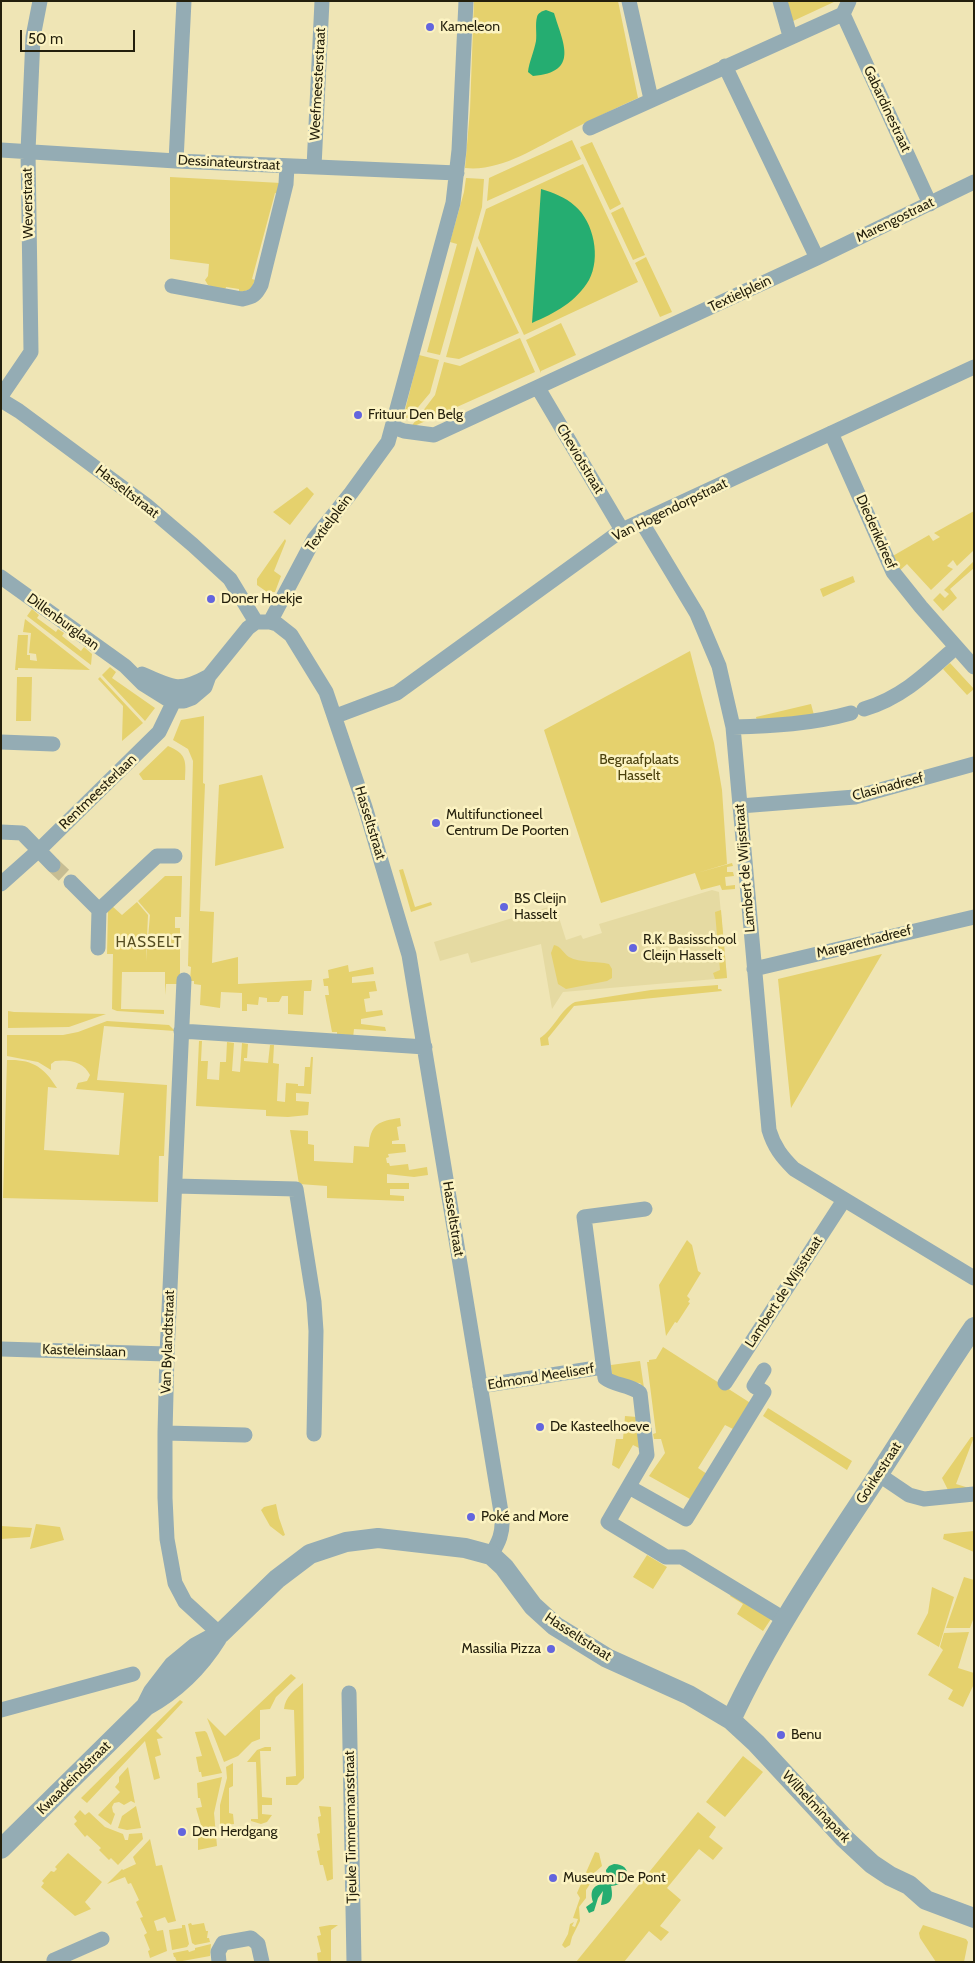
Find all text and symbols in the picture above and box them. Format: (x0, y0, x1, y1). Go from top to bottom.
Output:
place label: Kameleon (440, 19, 500, 35)
scale bar (22, 20, 138, 52)
marker: Kameleon (424, 21, 436, 33)
street label: Weefmeesterstraat (307, 27, 329, 141)
text: 50 m (28, 30, 63, 48)
street label: Gabardinestraat (860, 63, 914, 155)
street label: Dessinateurstraat (177, 152, 281, 174)
street label: Weverstraat (19, 167, 37, 239)
street label: Marengostraat (853, 194, 937, 246)
street label: Textielplein (706, 272, 774, 316)
place label: Frituur Den Belg (368, 407, 463, 423)
marker: Frituur Den Belg (352, 409, 364, 421)
street label: Cheviotstraat (553, 421, 607, 497)
street label: Hasseltstraat (92, 462, 162, 522)
street label: Van Hogendorpstraat (610, 475, 730, 545)
street label: Textielplein (302, 491, 356, 555)
street label: Diederikdreef (852, 492, 900, 572)
street label: Dillenburglaan (23, 590, 103, 654)
place label: Doner Hoekje (221, 591, 302, 607)
marker: Doner Hoekje (205, 593, 217, 605)
street label: Rentmeesterlaan (56, 751, 140, 833)
park label: Begraafplaats Hasselt (599, 752, 679, 784)
street label: Clasinadreef (851, 769, 925, 805)
street label: Hasseltstraat (351, 784, 389, 862)
street label: Lambert de Wijsstraat (731, 803, 759, 933)
place label: Multifunctioneel Centrum De Poorten (446, 807, 569, 840)
marker: Multifunctioneel Centrum De Poorten (430, 817, 442, 829)
place label: BS Cleijn Hasselt (514, 891, 566, 924)
marker: BS Cleijn Hasselt (498, 901, 510, 913)
street label: Margarethadreef (815, 922, 913, 962)
place label: R.K. Basisschool Cleijn Hasselt (643, 932, 736, 964)
district label: HASSELT (115, 934, 183, 952)
marker: R.K. Basisschool Cleijn Hasselt (627, 942, 639, 954)
street label: Hasseltstraat (439, 1180, 467, 1258)
street label: Lambert de Wijsstraat (742, 1233, 826, 1351)
street label: Van Bylandtstraat (158, 1290, 178, 1394)
street label: Kasteleinslaan (42, 1341, 126, 1361)
street label: Edmond Meeliserf (486, 1360, 596, 1394)
place label: De Kasteelhoeve (550, 1419, 649, 1435)
marker: De Kasteelhoeve (534, 1421, 546, 1433)
street label: Goirkestraat (853, 1439, 905, 1507)
place label: Poké and More (481, 1509, 569, 1525)
marker: Poké and More (465, 1511, 477, 1523)
street label: Hasseltstraat (542, 1609, 614, 1665)
place label: Massilia Pizza (461, 1641, 541, 1657)
marker: Massilia Pizza (545, 1643, 557, 1655)
place label: Benu (791, 1727, 822, 1743)
marker: Benu (775, 1729, 787, 1741)
street label: Kwaadeindstraat (34, 1738, 114, 1818)
street label: Tjeuke Timmermansstraat (341, 1750, 361, 1904)
street label: Wilhelminapark (778, 1767, 854, 1847)
place label: Den Herdgang (192, 1824, 278, 1840)
marker: Den Herdgang (176, 1826, 188, 1838)
place label: Museum De Pont (563, 1870, 666, 1886)
marker: Museum De Pont (547, 1872, 559, 1884)

